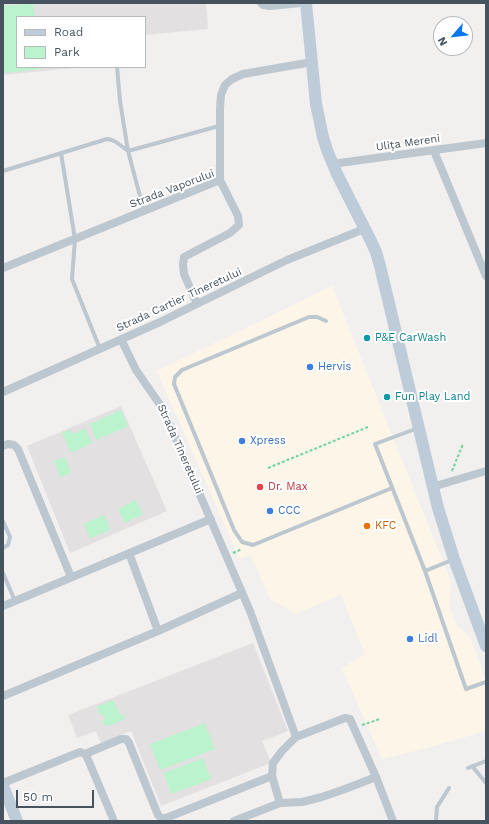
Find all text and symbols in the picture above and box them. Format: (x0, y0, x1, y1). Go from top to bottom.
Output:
legend (16, 16, 146, 68)
north arrow (433, 16, 473, 56)
text: Road (54, 25, 83, 39)
text: N (435, 35, 450, 48)
text: Park (54, 45, 80, 59)
street label: Ulița Mereni (375, 132, 441, 154)
street label: Strada Vaporului (128, 167, 216, 211)
street label: Strada Cartier Tineretului (114, 265, 244, 335)
place label: P&E CarWash (375, 331, 446, 345)
marker: P&E CarWash (362, 333, 372, 343)
place label: Hervis (318, 360, 351, 374)
marker: Hervis (305, 362, 315, 372)
place label: Fun Play Land (395, 390, 471, 404)
marker: Fun Play Land (382, 392, 392, 402)
street label: Strada Tineretului (154, 402, 206, 496)
place label: Xpress (250, 434, 286, 448)
marker: Xpress (237, 436, 247, 446)
place label: Dr. Max (268, 480, 308, 494)
marker: Dr. Max (255, 482, 265, 492)
place label: CCC (278, 504, 301, 518)
marker: CCC (265, 506, 275, 516)
place label: KFC (375, 519, 396, 533)
marker: KFC (362, 521, 372, 531)
place label: Lidl (418, 632, 438, 646)
marker: Lidl (405, 634, 415, 644)
scale bar (18, 782, 96, 808)
text: 50 m (23, 790, 53, 804)

